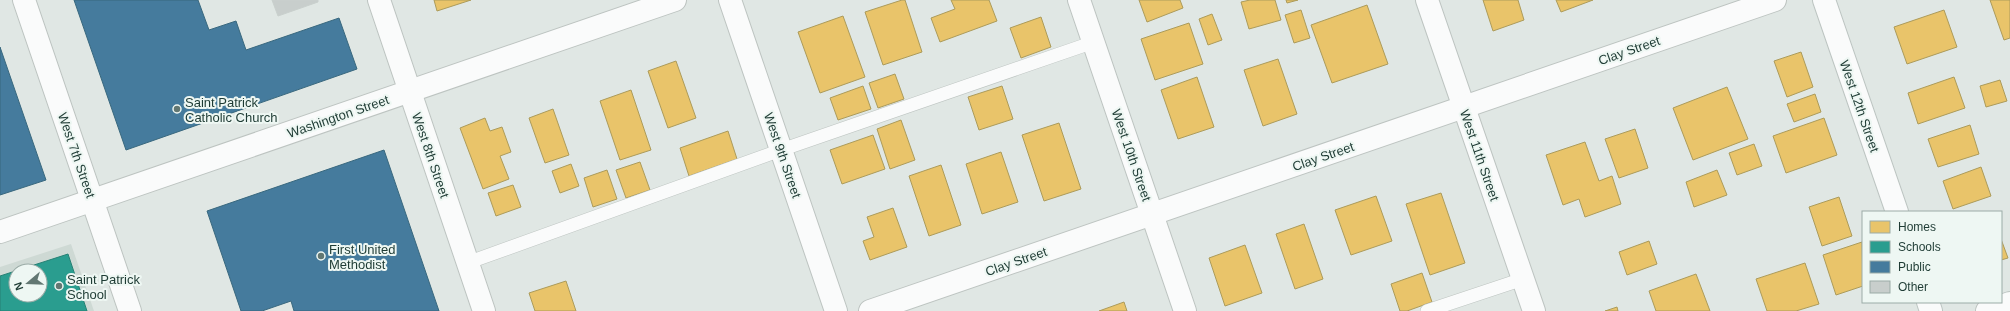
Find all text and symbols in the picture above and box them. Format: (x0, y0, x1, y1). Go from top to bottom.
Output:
street label: Clay Street (1596, 33, 1662, 68)
street label: West 12th Street (1837, 58, 1882, 155)
street label: Washington Street (285, 92, 391, 141)
place label: Saint Patrick Catholic Church (185, 95, 278, 125)
marker: Saint Patrick Catholic Church (172, 104, 182, 114)
street label: West 10th Street (1109, 107, 1154, 204)
street label: West 11th Street (1457, 108, 1502, 203)
street label: West 7th Street (55, 110, 98, 200)
street label: West 8th Street (409, 110, 452, 200)
street label: West 9th Street (761, 110, 804, 200)
street label: Clay Street (1290, 139, 1356, 174)
legend (1862, 211, 2002, 303)
text: Homes (1898, 220, 1936, 234)
text: Schools (1898, 240, 1941, 254)
place label: First United Methodist (329, 242, 395, 272)
street label: Clay Street (983, 244, 1049, 279)
marker: First United Methodist (316, 251, 326, 261)
text: Public (1898, 260, 1931, 274)
north arrow (8, 263, 48, 303)
place label: Saint Patrick School (67, 272, 140, 302)
text: N (12, 280, 26, 292)
text: Other (1898, 280, 1928, 294)
marker: Saint Patrick School (54, 281, 64, 291)

